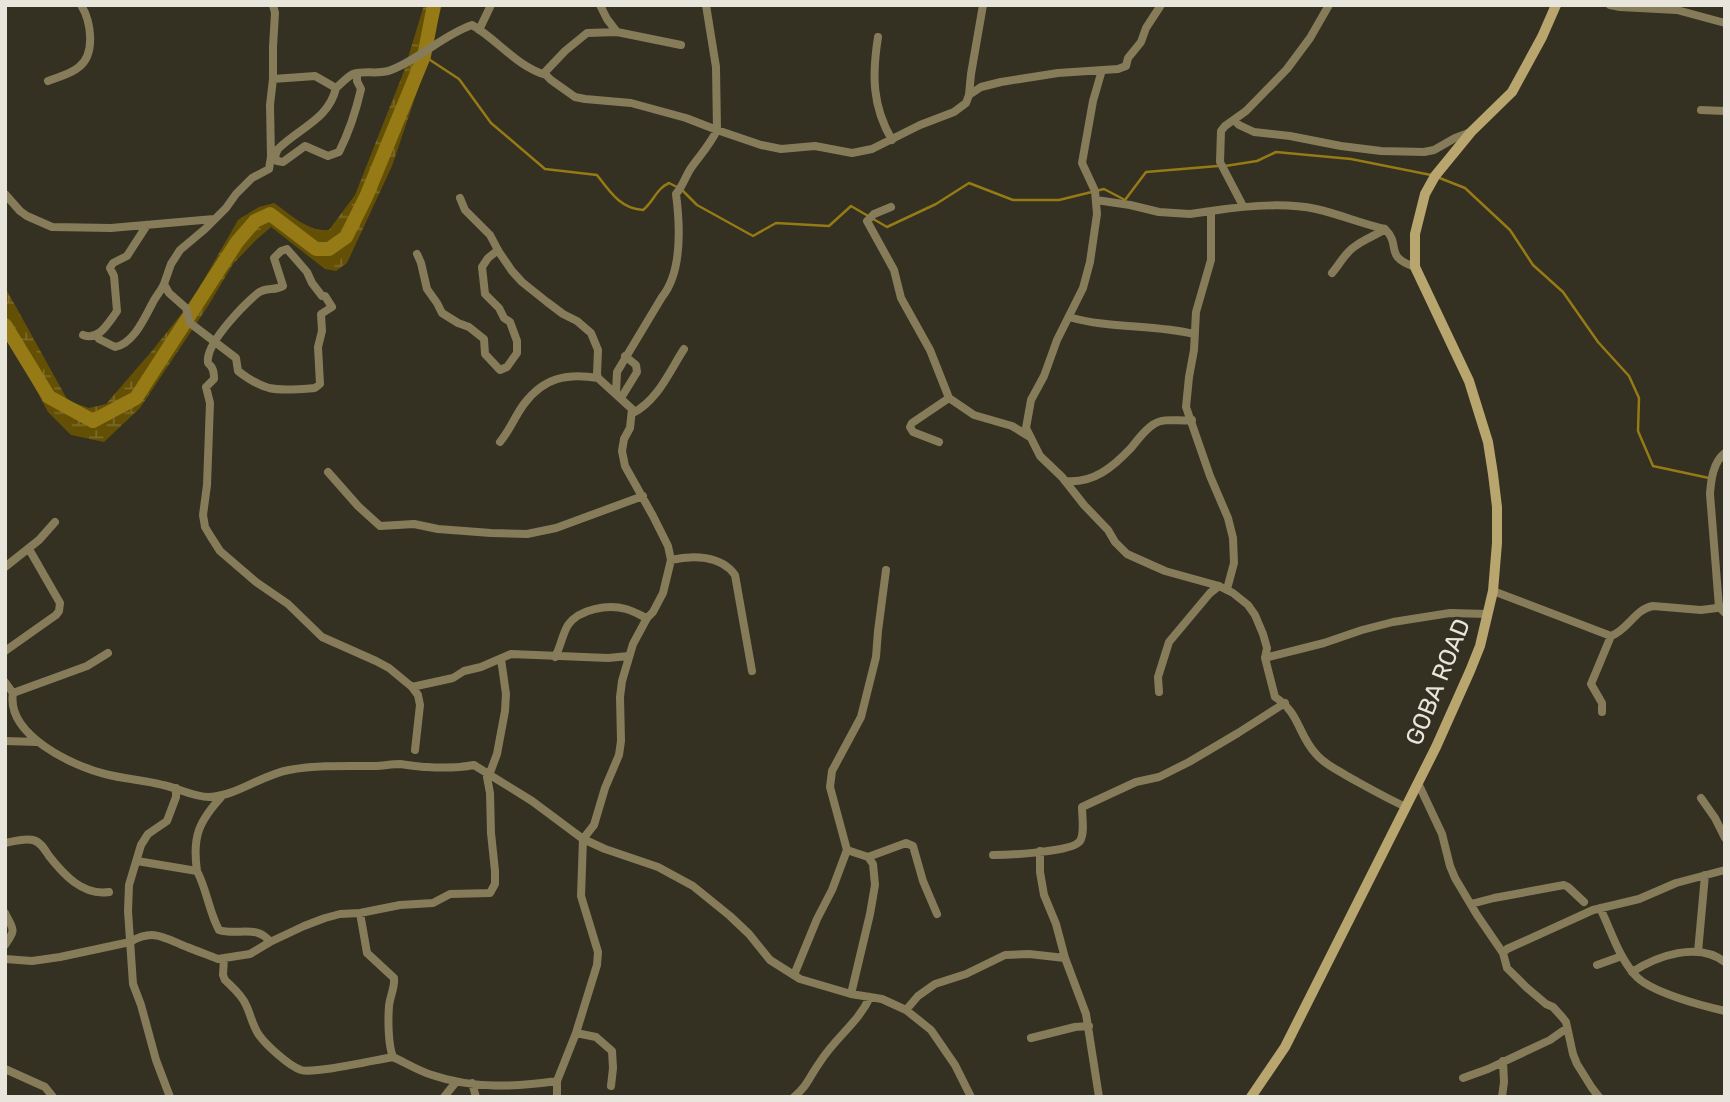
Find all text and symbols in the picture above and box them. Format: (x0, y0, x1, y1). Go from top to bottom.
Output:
street label: GOBA ROAD (1400, 615, 1476, 749)

